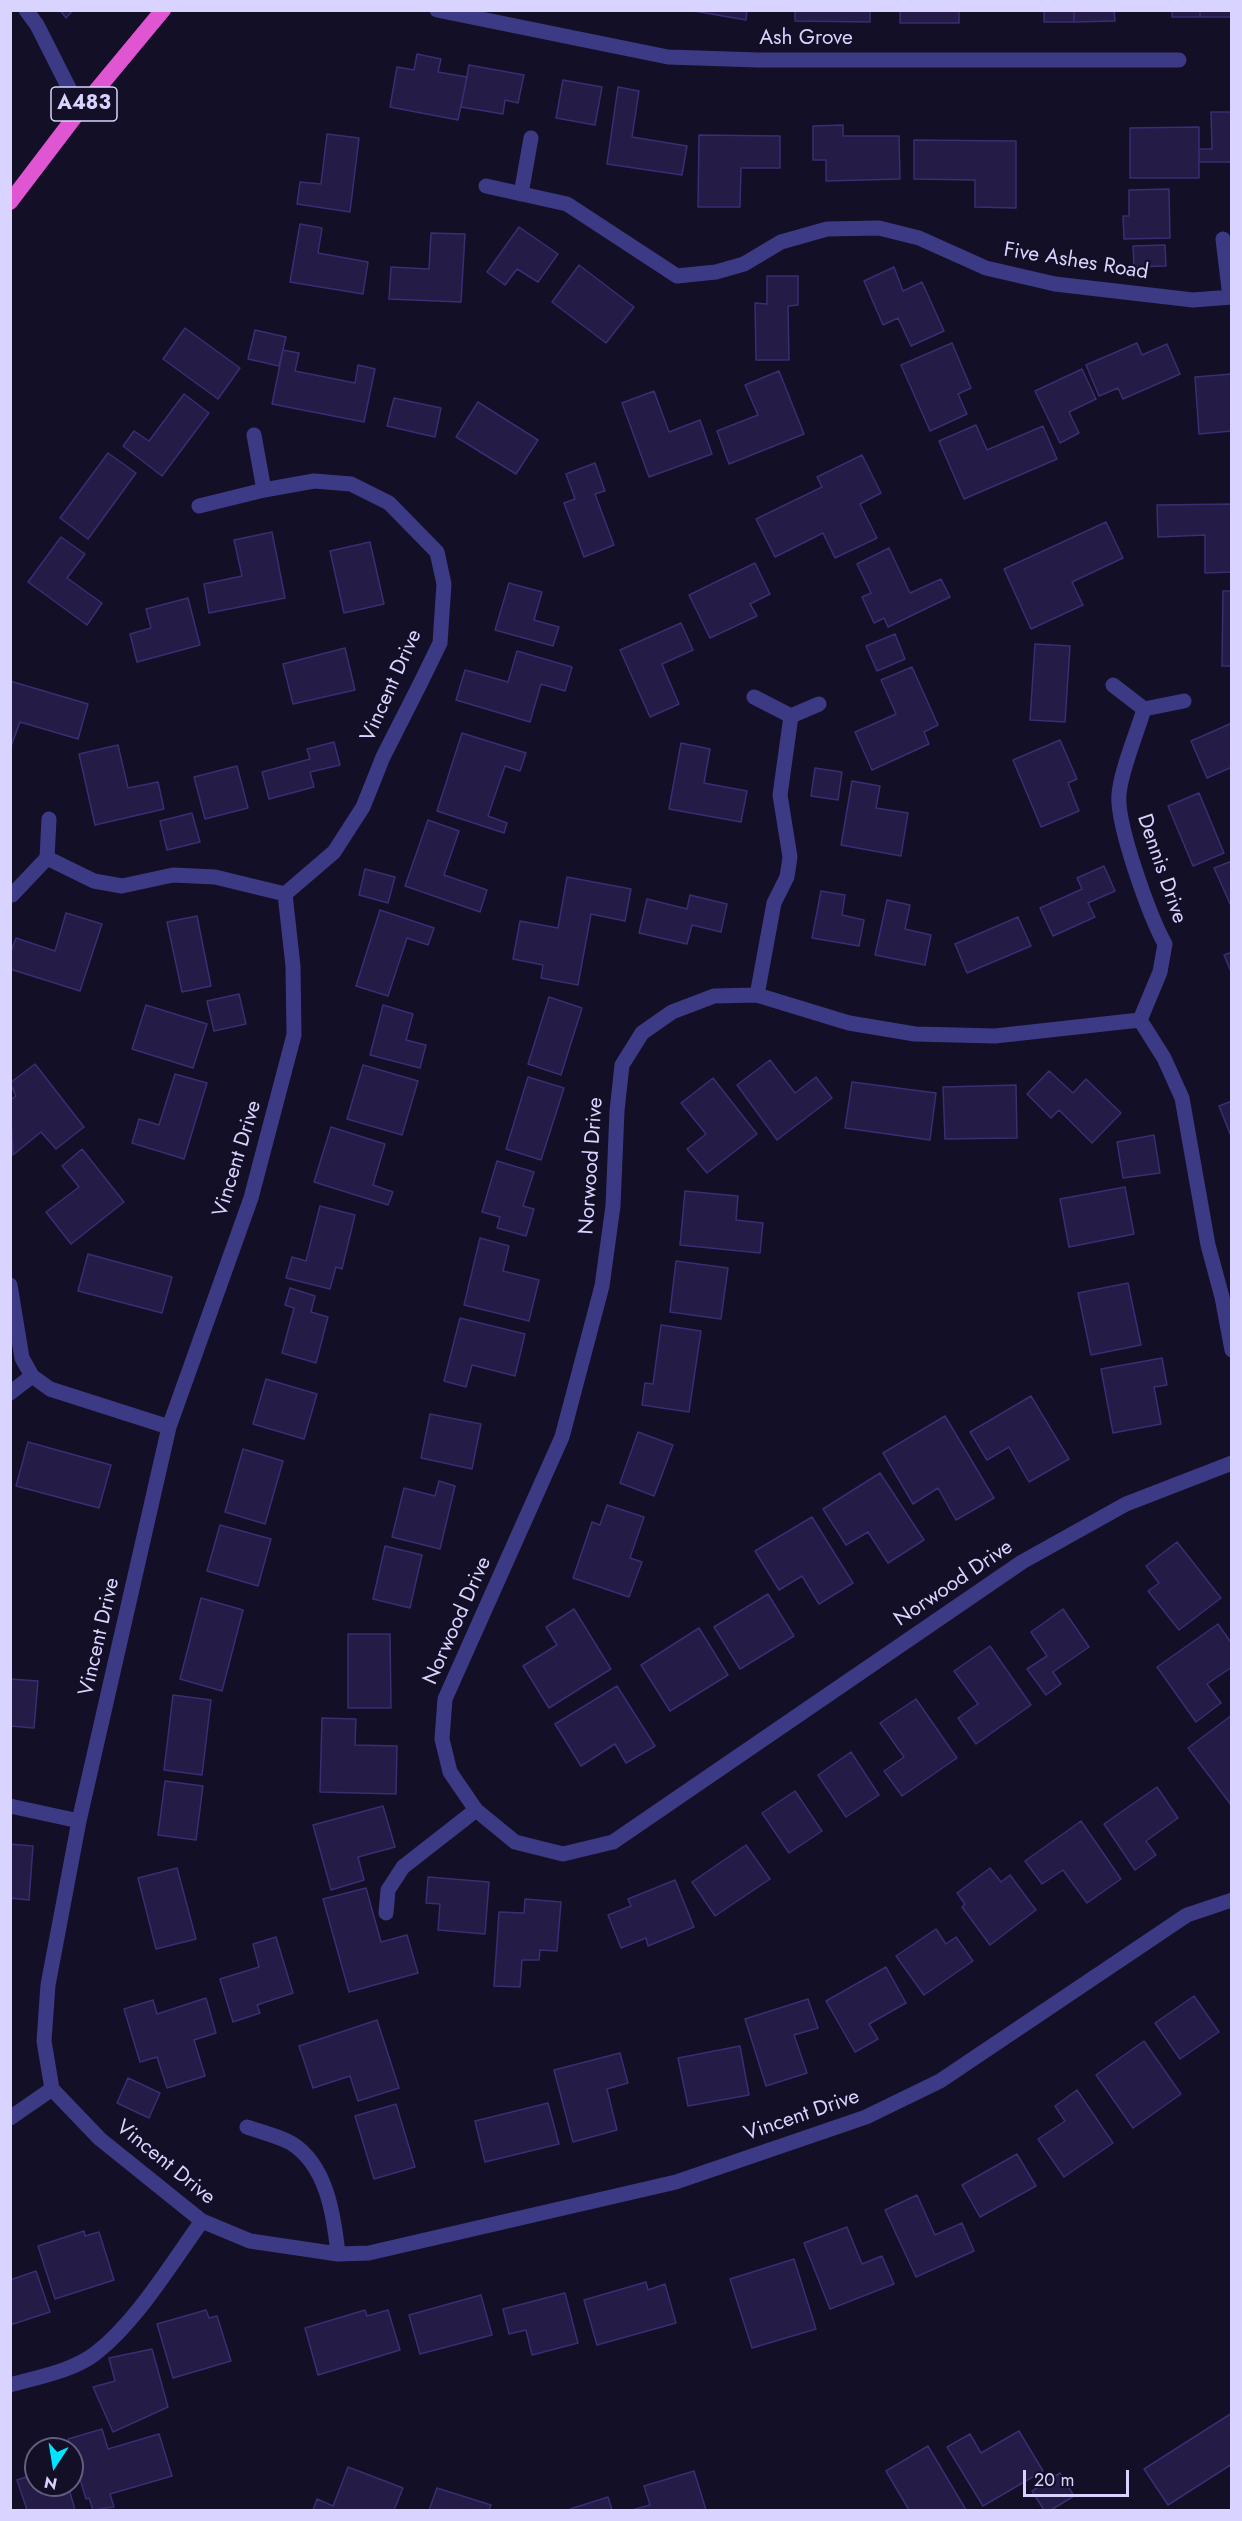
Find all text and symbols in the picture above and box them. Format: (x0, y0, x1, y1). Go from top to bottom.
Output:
street label: Ash Grove (759, 26, 853, 52)
road number: A483 (51, 87, 117, 121)
street label: Five Ashes Road (1002, 238, 1150, 286)
street label: Vincent Drive (356, 626, 428, 746)
street label: Dennis Drive (1131, 811, 1191, 927)
street label: Norwood Drive (575, 1097, 609, 1235)
street label: Vincent Drive (208, 1098, 268, 1220)
street label: Norwood Drive (890, 1535, 1018, 1633)
street label: Norwood Drive (419, 1553, 497, 1689)
street label: Vincent Drive (74, 1576, 126, 1698)
street label: Vincent Drive (741, 2085, 863, 2147)
street label: Vincent Drive (110, 2115, 220, 2211)
north arrow (24, 2437, 84, 2497)
scale bar (1026, 2458, 1132, 2496)
text: 20 m (1034, 2467, 1074, 2493)
text: N (42, 2471, 59, 2496)

